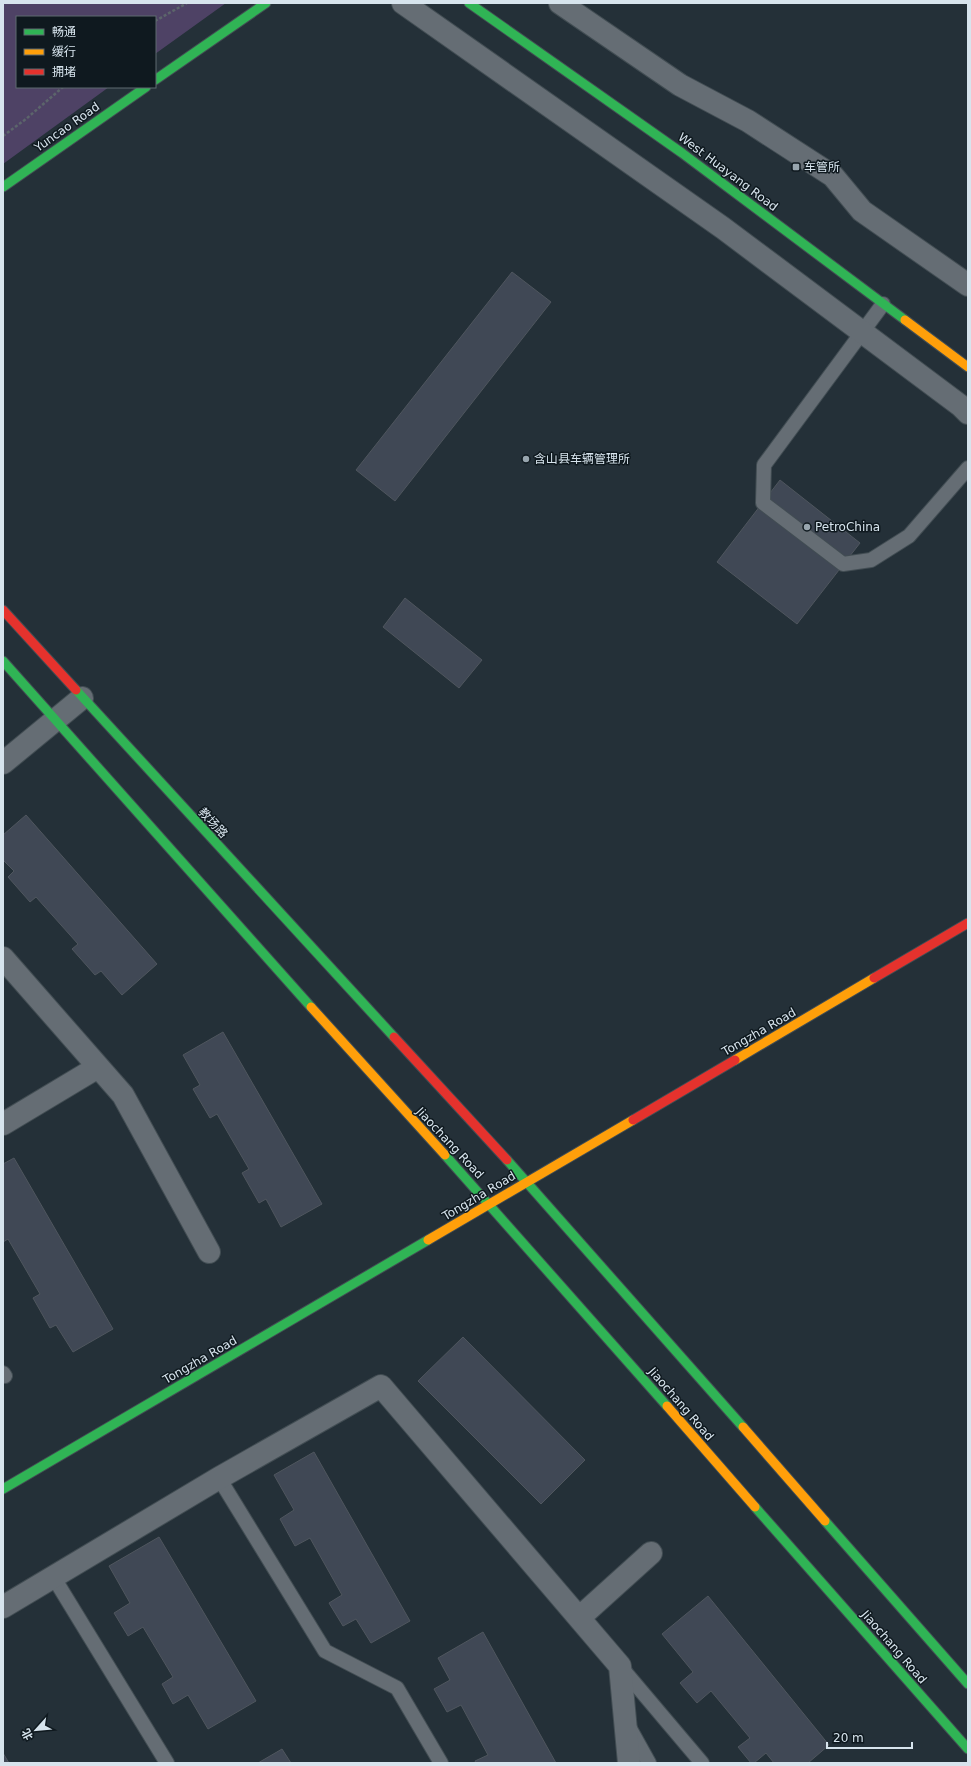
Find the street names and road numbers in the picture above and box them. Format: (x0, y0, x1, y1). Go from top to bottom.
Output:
street label: Yuncao Road (31, 99, 102, 155)
street label: West Huayang Road (676, 130, 780, 214)
street label: 教场路 (196, 805, 230, 841)
street label: Tongzha Road (719, 1005, 798, 1059)
street label: Jiaochang Road (413, 1104, 487, 1182)
street label: Tongzha Road (439, 1169, 518, 1224)
street label: Tongzha Road (160, 1333, 239, 1387)
street label: Jiaochang Road (645, 1364, 717, 1443)
street label: Jiaochang Road (858, 1607, 930, 1686)

